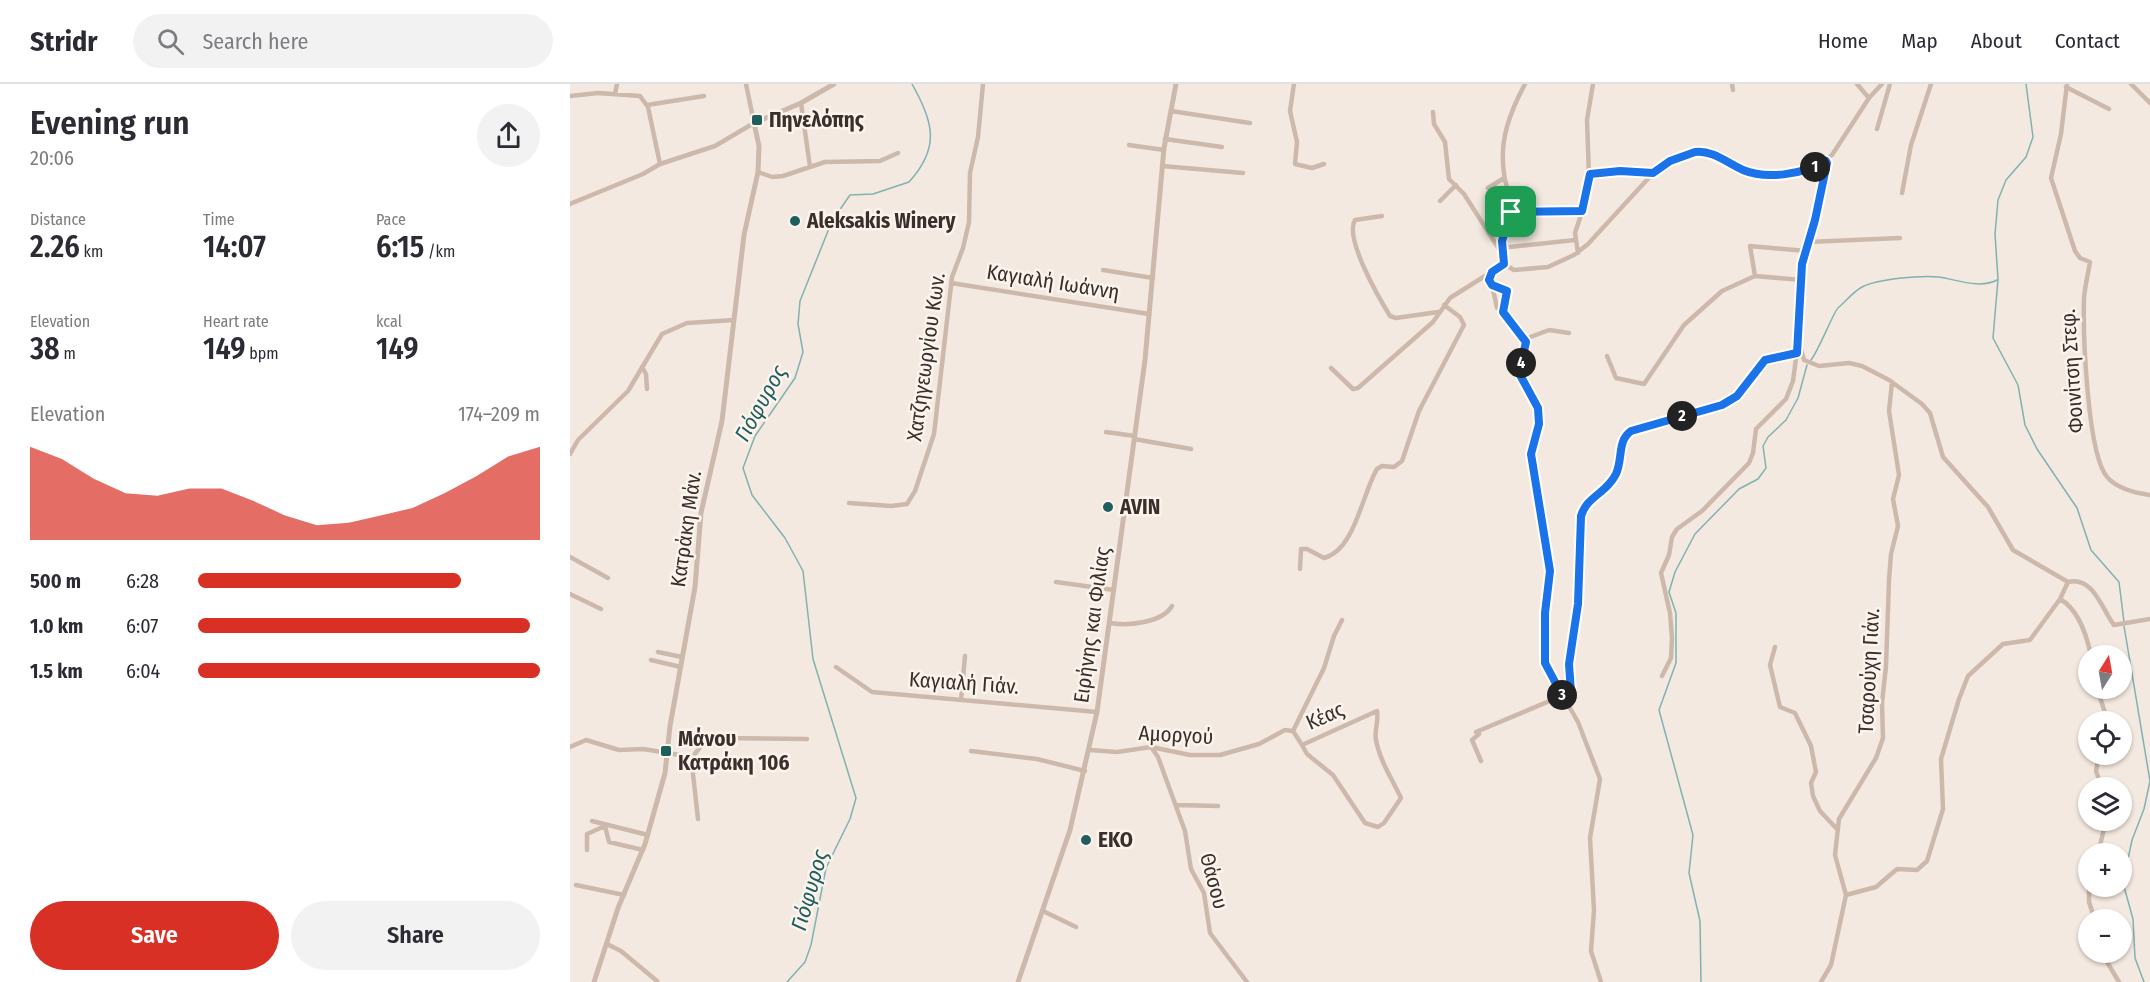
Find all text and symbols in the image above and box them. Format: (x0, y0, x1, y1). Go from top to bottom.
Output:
search box (133, 14, 553, 68)
text: Stridr (30, 25, 97, 58)
icon: search (154, 25, 187, 58)
text: Search here (202, 28, 308, 55)
text: Home (1818, 28, 1868, 54)
text: Map (1901, 28, 1938, 54)
text: About (1971, 28, 2022, 54)
text: Contact (2055, 28, 2120, 54)
text: Evening run (30, 103, 190, 143)
button: share (477, 104, 540, 167)
place label: Πηνελόπης (769, 107, 865, 133)
marker: Πηνελόπης (750, 113, 764, 127)
text: 20:06 (30, 146, 74, 170)
pin: 1 (1800, 152, 1830, 182)
text: 1 (1812, 157, 1818, 176)
pin (1485, 186, 1536, 237)
icon: arrive (1494, 195, 1527, 228)
place label: Aleksakis Winery (806, 208, 956, 234)
text: Distance (30, 210, 86, 229)
text: Time (203, 210, 235, 229)
text: Pace (376, 210, 406, 229)
marker: Aleksakis Winery (788, 214, 802, 228)
text: 2.26 (30, 229, 80, 265)
text: 14:07 (203, 229, 266, 265)
text: 6:15 (376, 229, 424, 265)
text: km (80, 242, 103, 261)
text: /km (424, 242, 455, 261)
street label: Καγιαλή Ιωάννη (985, 259, 1121, 305)
street label: Χατζηγεωργίου Κων. (901, 271, 951, 443)
street label: Φοινίτση Στεφ. (2055, 308, 2089, 434)
text: Elevation (30, 312, 90, 331)
text: Heart rate (203, 312, 269, 331)
text: kcal (376, 312, 402, 331)
text: 38 (30, 331, 60, 367)
text: 149 (203, 331, 245, 367)
text: 149 (376, 331, 418, 367)
text: m (60, 344, 76, 363)
text: bpm (245, 344, 278, 363)
pin: 4 (1506, 348, 1536, 378)
text: 4 (1517, 353, 1525, 372)
water label: Γιόφυρος (729, 360, 793, 446)
pin: 2 (1667, 401, 1697, 431)
text: Elevation (30, 402, 105, 426)
text: 174–209 m (458, 402, 540, 426)
text: 2 (1678, 406, 1686, 425)
street label: Κατράκη Μάν. (665, 469, 707, 589)
place label: AVIN (1119, 494, 1160, 520)
marker: AVIN (1101, 500, 1115, 514)
street label: Ειρήνης και Φιλίας (1068, 545, 1116, 705)
text: 500 m (30, 569, 81, 593)
text: 6:28 (126, 569, 159, 593)
street label: Τσαρούχη Γιάν. (1853, 608, 1885, 734)
text: 1.0 km (30, 614, 83, 638)
text: 6:07 (126, 614, 158, 638)
north arrow (2078, 645, 2132, 699)
map controls (2078, 645, 2132, 963)
text: 1.5 km (30, 659, 83, 683)
text: 6:04 (126, 659, 160, 683)
street label: Καγιαλή Γιάν. (908, 666, 1020, 700)
pin: 3 (1547, 680, 1577, 710)
text: 3 (1558, 685, 1566, 704)
street label: Κέας (1302, 696, 1348, 736)
button: locate (2078, 711, 2132, 765)
street label: Αμοργού (1138, 720, 1214, 750)
place label: Μάνου Κατράκη 106 (678, 726, 790, 776)
marker: Μάνου Κατράκη 106 (659, 744, 673, 758)
button: layers (2078, 777, 2132, 831)
place label: EKO (1098, 827, 1133, 853)
marker: EKO (1079, 833, 1093, 847)
button: + (2078, 843, 2132, 897)
water label: Γιόφυρος (785, 846, 834, 934)
street label: Θάσου (1194, 850, 1234, 912)
button: Save (30, 901, 279, 970)
button: Share (291, 901, 540, 970)
button: − (2078, 909, 2132, 963)

